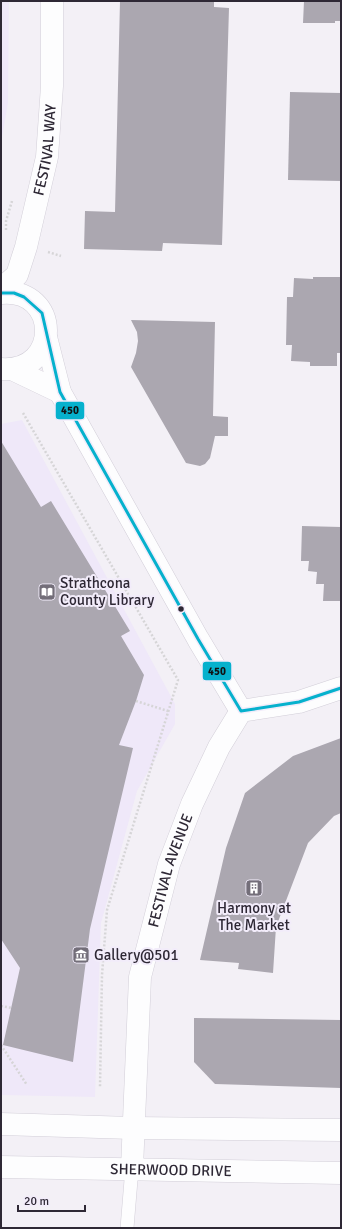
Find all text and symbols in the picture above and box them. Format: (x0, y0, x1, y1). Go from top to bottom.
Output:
street label: FESTIVAL WAY (29, 103, 60, 197)
line badge: 450 (55, 401, 85, 420)
text: 450 (61, 404, 79, 417)
place label: Strathcona County Library (60, 574, 154, 609)
library icon: Strathcona County Library (37, 582, 57, 602)
unlabelled marker (176, 604, 186, 614)
line badge: 450 (202, 661, 232, 681)
text: 450 (208, 665, 226, 678)
street label: FESTIVAL AVENUE (144, 811, 197, 929)
building icon: Harmony at The Market (244, 878, 264, 898)
place label: Harmony at The Market (217, 899, 291, 934)
museum icon: Gallery@501 (71, 945, 91, 965)
place label: Gallery@501 (94, 946, 178, 964)
street label: SHERWOOD DRIVE (110, 1160, 232, 1180)
scale bar (18, 1187, 85, 1213)
text: 20 m (24, 1194, 49, 1209)

